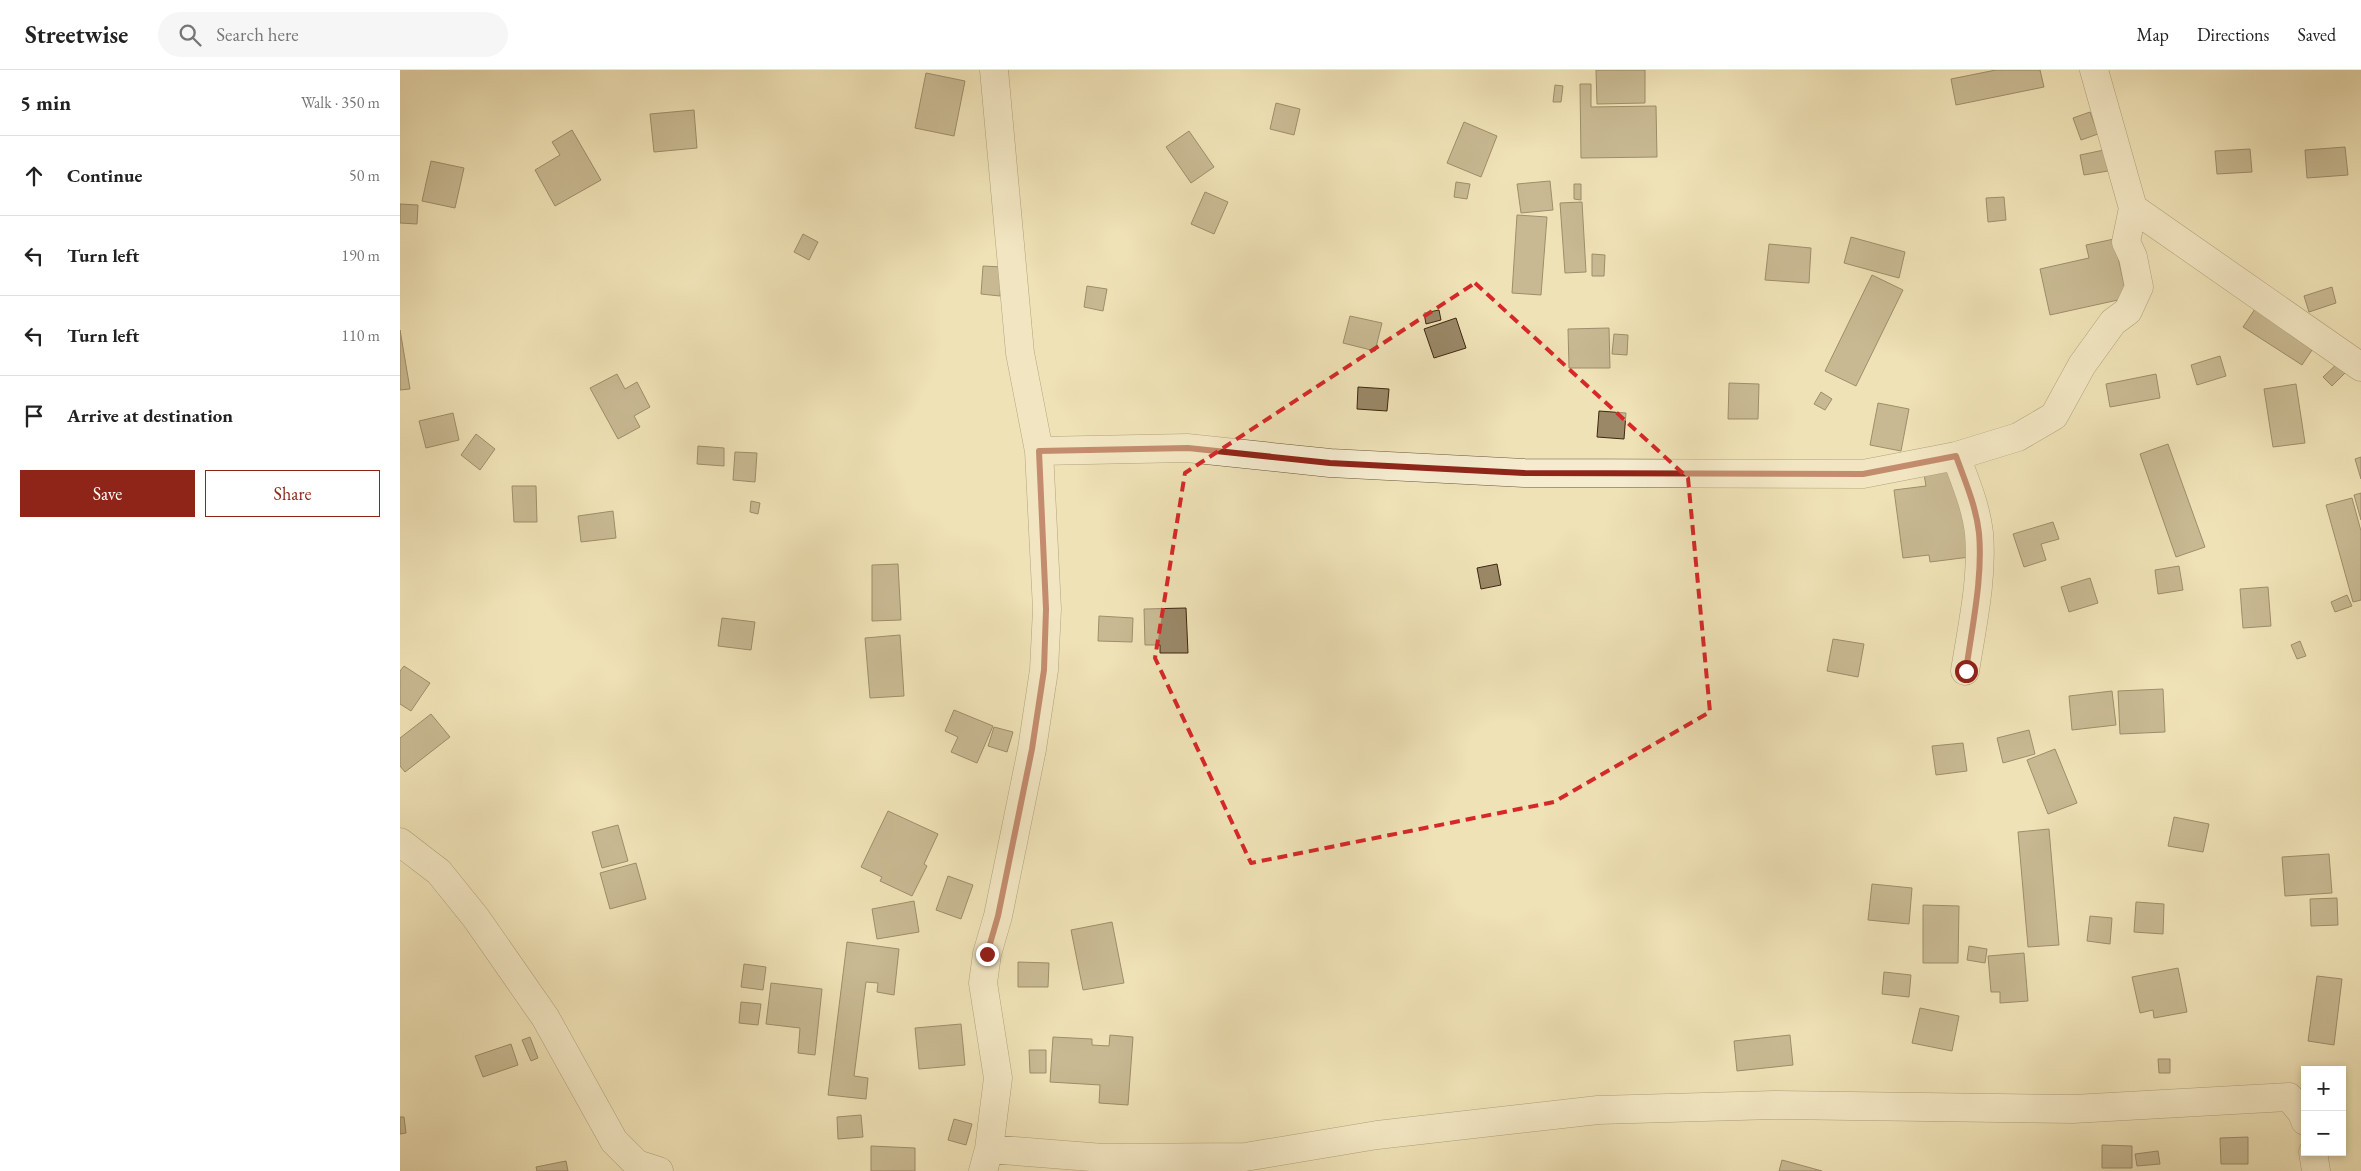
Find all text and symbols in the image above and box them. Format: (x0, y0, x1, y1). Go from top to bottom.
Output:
search box (158, 12, 508, 57)
text: Streetwise (25, 19, 128, 50)
icon: search (176, 21, 204, 49)
text: Search here (216, 22, 299, 47)
text: Map (2137, 23, 2169, 46)
text: Directions (2197, 23, 2269, 46)
text: Saved (2297, 23, 2336, 46)
text: 5 min (20, 89, 71, 116)
text: Walk · 350 m (301, 92, 380, 113)
icon: ahead (20, 162, 48, 190)
text: Continue (67, 163, 142, 188)
text: 50 m (349, 165, 380, 186)
icon: left (20, 242, 48, 270)
text: Turn left (67, 243, 139, 268)
text: 190 m (341, 245, 380, 266)
icon: left (20, 322, 48, 350)
text: Turn left (67, 323, 139, 348)
text: 110 m (341, 325, 380, 346)
icon: arrive (20, 402, 48, 430)
text: Arrive at destination (67, 403, 233, 428)
button: Save (20, 470, 195, 517)
button: Share (205, 470, 380, 517)
route start (1955, 660, 1978, 683)
route end (976, 943, 999, 966)
map controls (2301, 1066, 2346, 1156)
button: + (2301, 1066, 2346, 1111)
button: − (2301, 1111, 2346, 1156)

